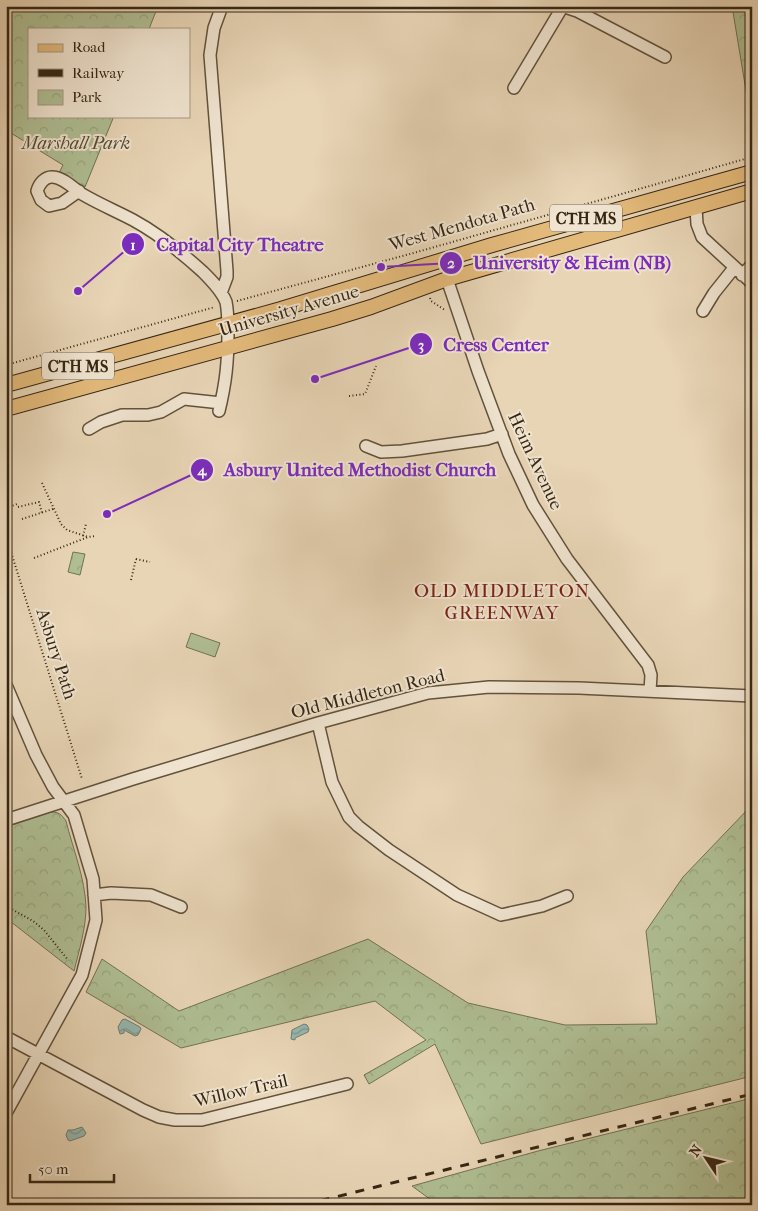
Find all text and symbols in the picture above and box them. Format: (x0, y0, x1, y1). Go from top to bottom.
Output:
legend (28, 28, 190, 118)
text: Road (72, 38, 106, 56)
text: Railway (72, 64, 125, 82)
text: Park (72, 88, 102, 106)
park label: Marshall Park (20, 133, 130, 154)
street label: West Mendota Path (386, 194, 537, 256)
road number: CTH MS (550, 204, 622, 232)
callout: Capital City Theatre (121, 227, 333, 261)
text: Capital City Theatre (156, 234, 324, 256)
text: 1 (130, 236, 136, 254)
callout: University & Heim (NB) (438, 246, 681, 280)
text: University & Heim (NB) (472, 252, 671, 274)
text: 2 (447, 254, 455, 272)
street label: University Avenue (217, 281, 361, 341)
callout: Cress Center (409, 327, 559, 361)
text: Cress Center (443, 334, 550, 356)
text: 3 (418, 336, 424, 354)
road number: CTH MS (42, 352, 114, 380)
street label: Heim Avenue (503, 409, 567, 513)
callout: Asbury United Methodist Church (189, 453, 507, 487)
text: Asbury United Methodist Church (223, 459, 497, 481)
text: 4 (197, 461, 208, 479)
district label: OLD MIDDLETON GREENWAY (414, 580, 590, 624)
street label: Asbury Path (31, 605, 81, 702)
street label: Old Middleton Road (289, 665, 447, 723)
street label: Willow Trail (191, 1070, 290, 1112)
north arrow (680, 1134, 730, 1184)
text: N (686, 1141, 706, 1160)
scale bar (30, 1151, 114, 1183)
text: 50 m (38, 1160, 69, 1178)

